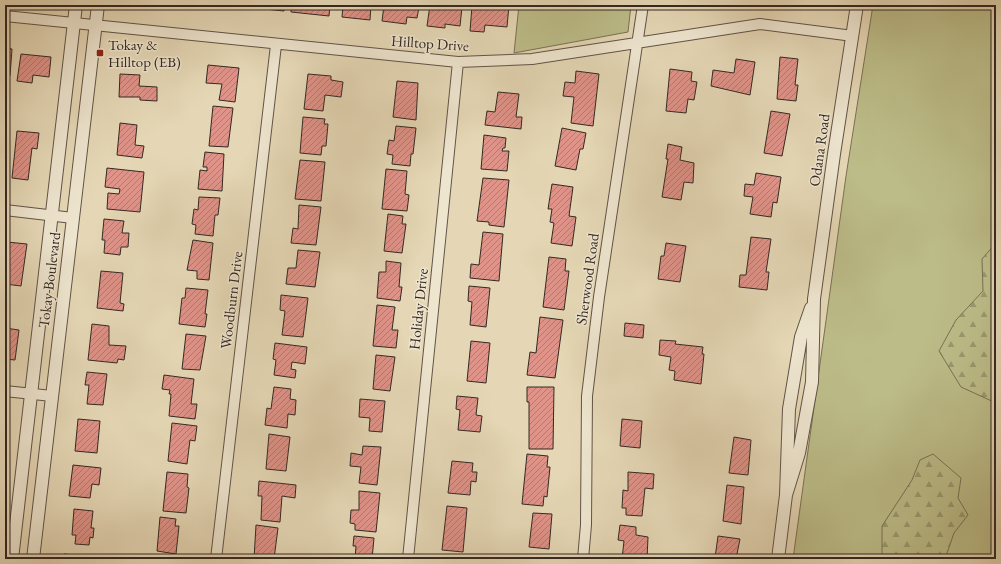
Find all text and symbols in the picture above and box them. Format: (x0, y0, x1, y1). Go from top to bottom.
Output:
street label: Hilltop Drive (390, 31, 470, 55)
place label: Tokay & Hilltop (EB) (108, 35, 181, 71)
marker: Tokay & Hilltop (EB) (95, 48, 105, 58)
street label: Odana Road (804, 112, 834, 188)
street label: Tokay Boulevard (34, 230, 64, 329)
street label: Sherwood Road (571, 232, 603, 326)
street label: Woodburn Drive (216, 250, 246, 350)
street label: Holiday Drive (404, 267, 432, 351)

